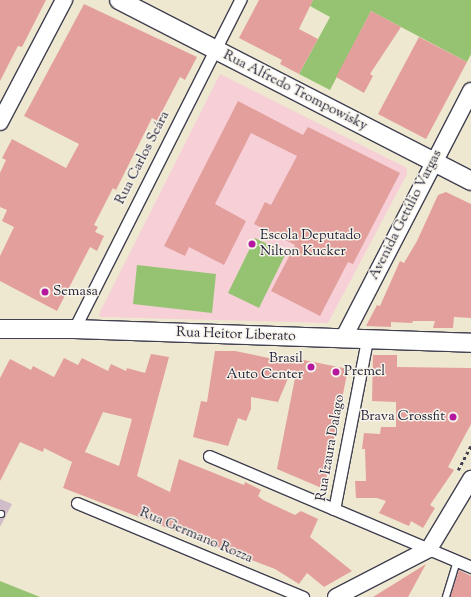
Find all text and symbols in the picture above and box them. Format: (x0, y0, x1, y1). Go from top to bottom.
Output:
street label: Rua Alfredo Trompowisky (220, 47, 370, 135)
street label: Rua Carlos Seára (112, 109, 174, 207)
street label: Avenida Getúlio Vargas (366, 147, 446, 283)
place label: Escola Deputado Nilton Kucker (260, 228, 361, 260)
marker: Escola Deputado Nilton Kucker (247, 239, 257, 249)
place label: Semasa (53, 284, 98, 300)
marker: Semasa (40, 287, 50, 297)
street label: Rua Heitor Liberato (176, 325, 296, 345)
place label: Brasil Auto Center (227, 351, 303, 384)
marker: Brasil Auto Center (306, 362, 316, 372)
place label: Premel (344, 364, 385, 380)
marker: Premel (331, 367, 341, 377)
street label: Rua Izaura Dalago (313, 393, 349, 503)
place label: Brava Crossfit (361, 409, 445, 425)
marker: Brava Crossfit (448, 412, 458, 422)
street label: Rua Germano Rozza (137, 505, 255, 567)

